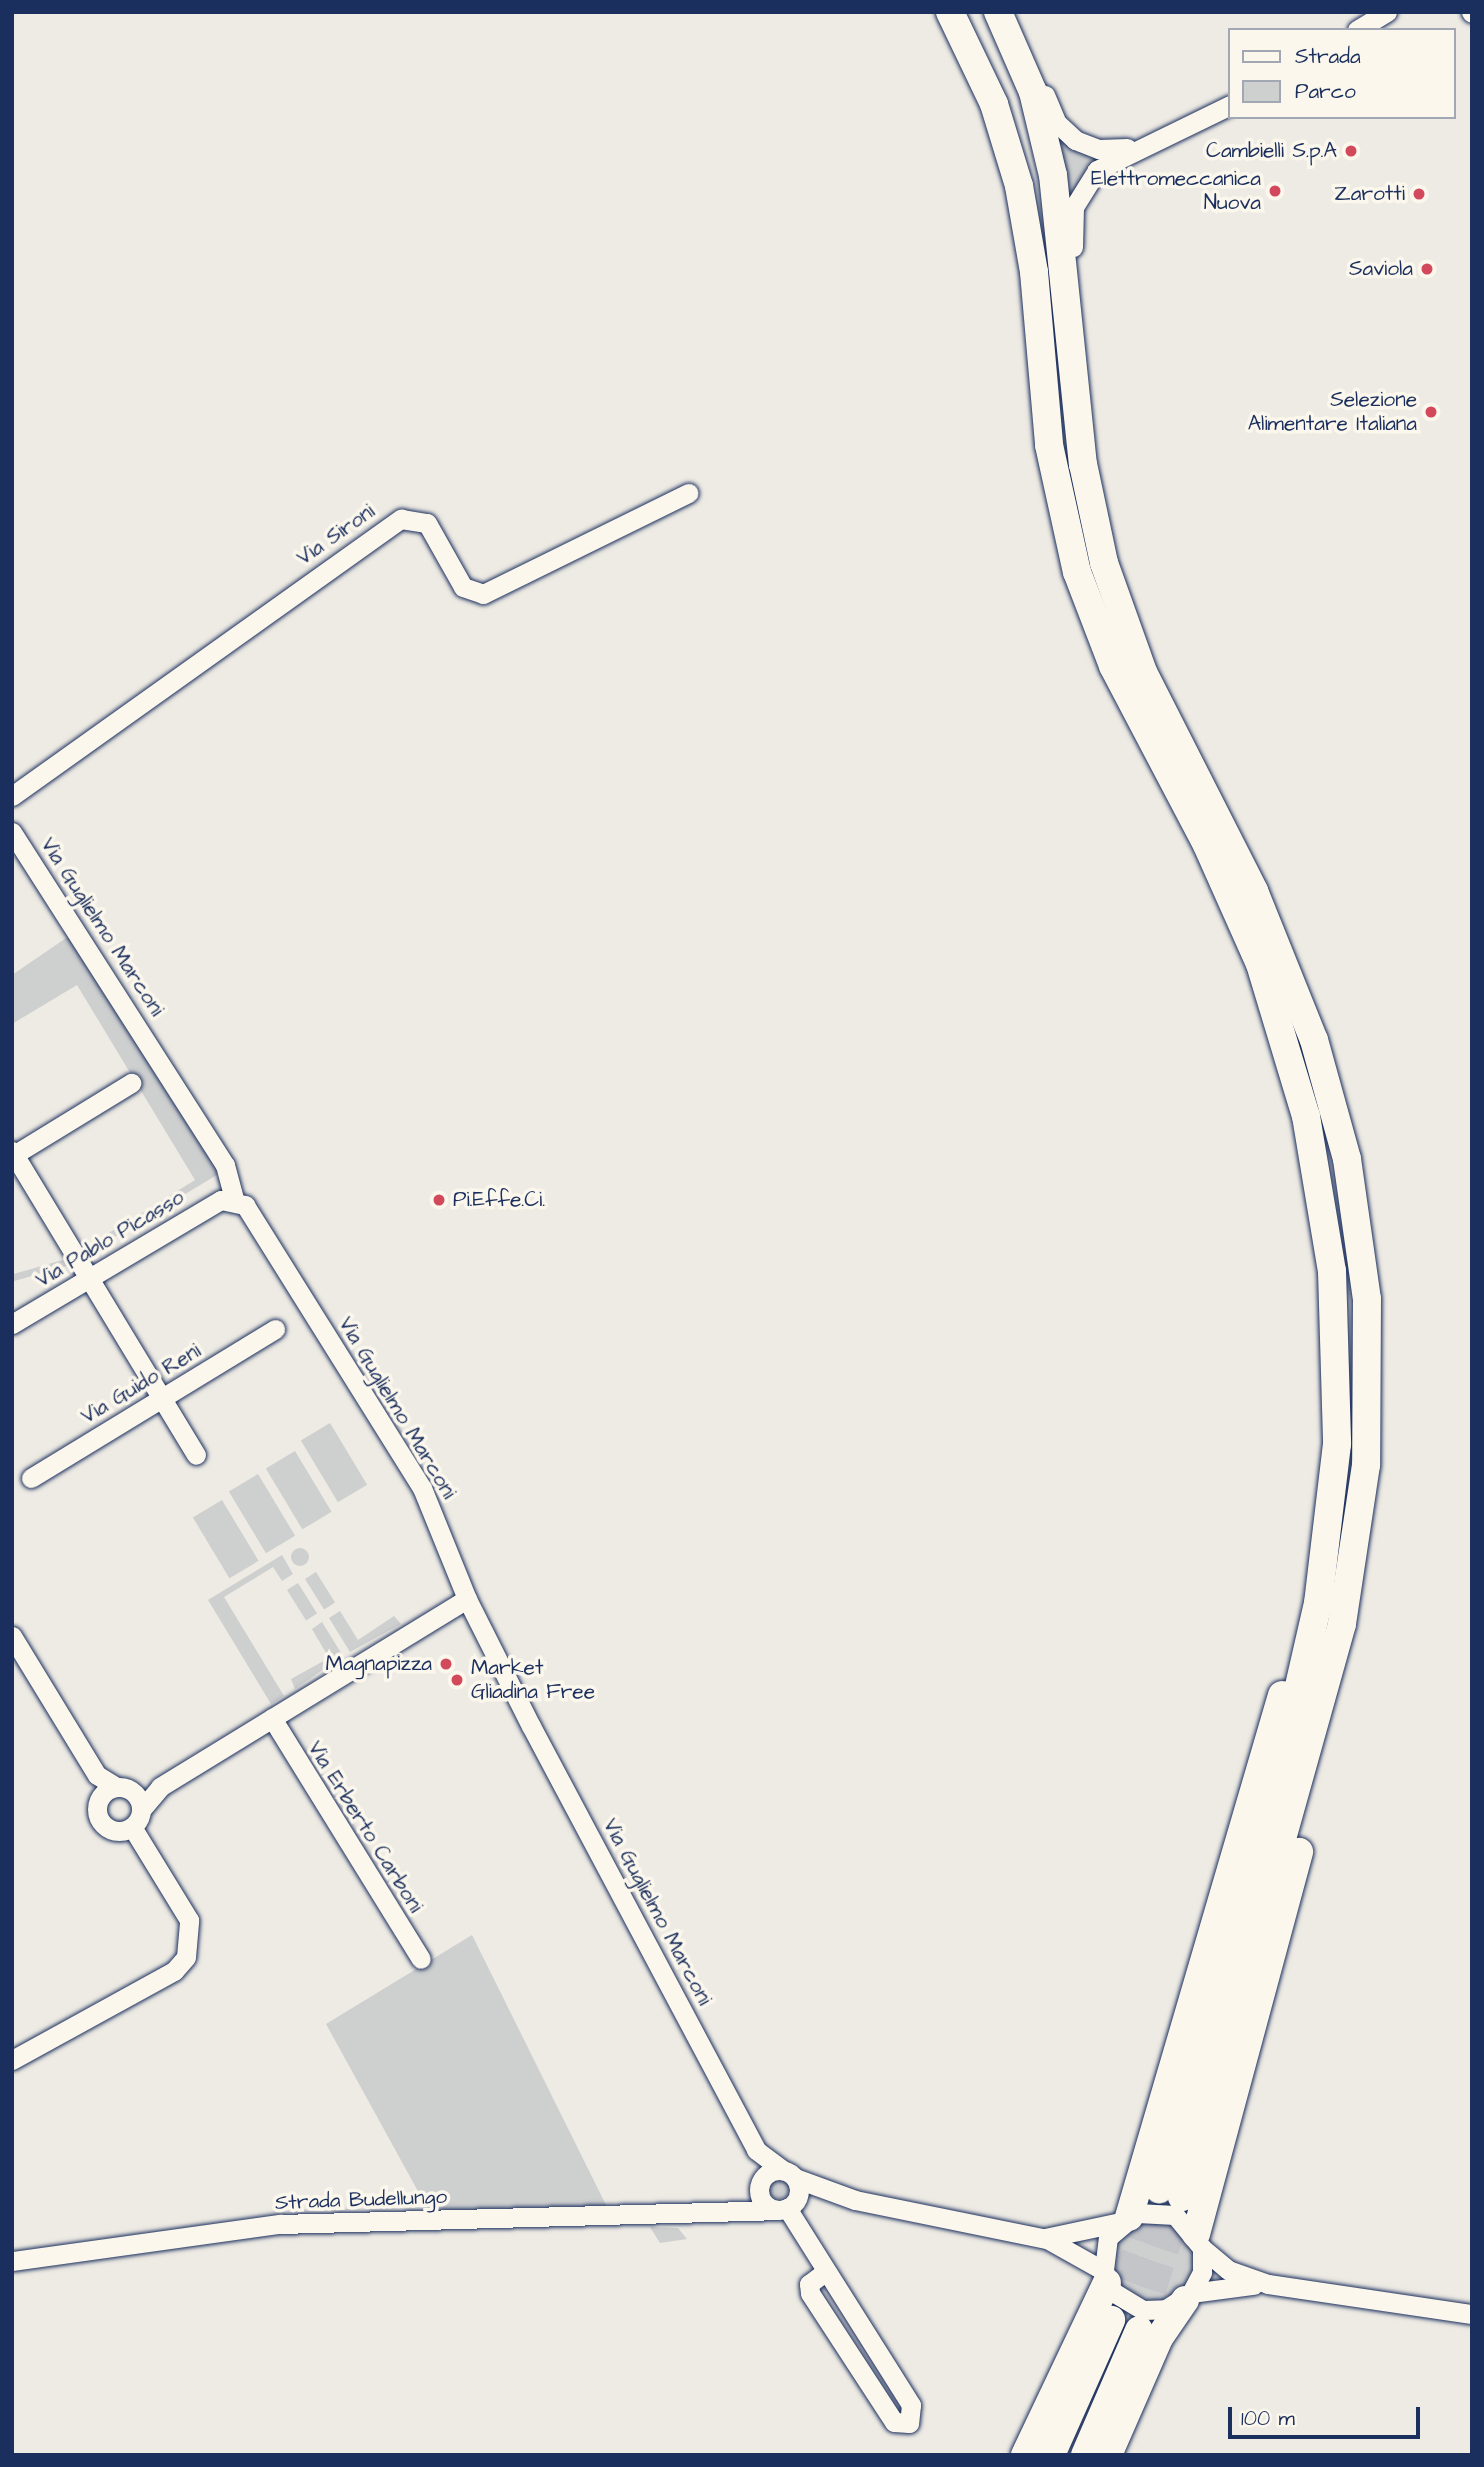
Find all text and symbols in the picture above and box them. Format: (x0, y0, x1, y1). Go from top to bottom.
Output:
legend (1228, 28, 1456, 119)
text: Strada (1295, 42, 1361, 71)
text: Parco (1295, 77, 1356, 106)
place label: Cambielli S.p.A (1206, 138, 1337, 164)
marker: Cambielli S.p.A (1343, 143, 1359, 159)
place label: Elettromeccanica Nuova (1091, 166, 1261, 216)
place label: Zarotti (1334, 181, 1405, 207)
marker: Elettromeccanica Nuova (1267, 183, 1283, 199)
marker: Zarotti (1411, 186, 1427, 202)
place label: Saviola (1349, 256, 1413, 282)
marker: Saviola (1419, 261, 1435, 277)
place label: Selezione Alimentare Italiana (1248, 387, 1417, 437)
marker: Selezione Alimentare Italiana (1423, 404, 1439, 420)
street label: Via Sironi (292, 499, 380, 571)
street label: Via Guglielmo Marconi (35, 833, 169, 1021)
street label: Via Pablo Picasso (31, 1185, 189, 1293)
place label: Pi.Effe.Ci. (453, 1187, 545, 1213)
marker: Pi.Effe.Ci. (431, 1192, 447, 1208)
street label: Via Guglielmo Marconi (333, 1313, 461, 1503)
street label: Via Guido Reni (77, 1338, 205, 1430)
place label: Magnapizza (326, 1651, 432, 1677)
place label: Market Gliadina Free (471, 1655, 595, 1705)
marker: Magnapizza (438, 1656, 454, 1672)
marker: Market Gliadina Free (449, 1672, 465, 1688)
street label: Via Erberto Carboni (302, 1737, 428, 1917)
street label: Via Guglielmo Marconi (597, 1814, 717, 2010)
street label: Strada Budellungo (274, 2184, 448, 2216)
scale bar (1232, 2394, 1424, 2438)
text: 100 m (1241, 2404, 1295, 2433)

